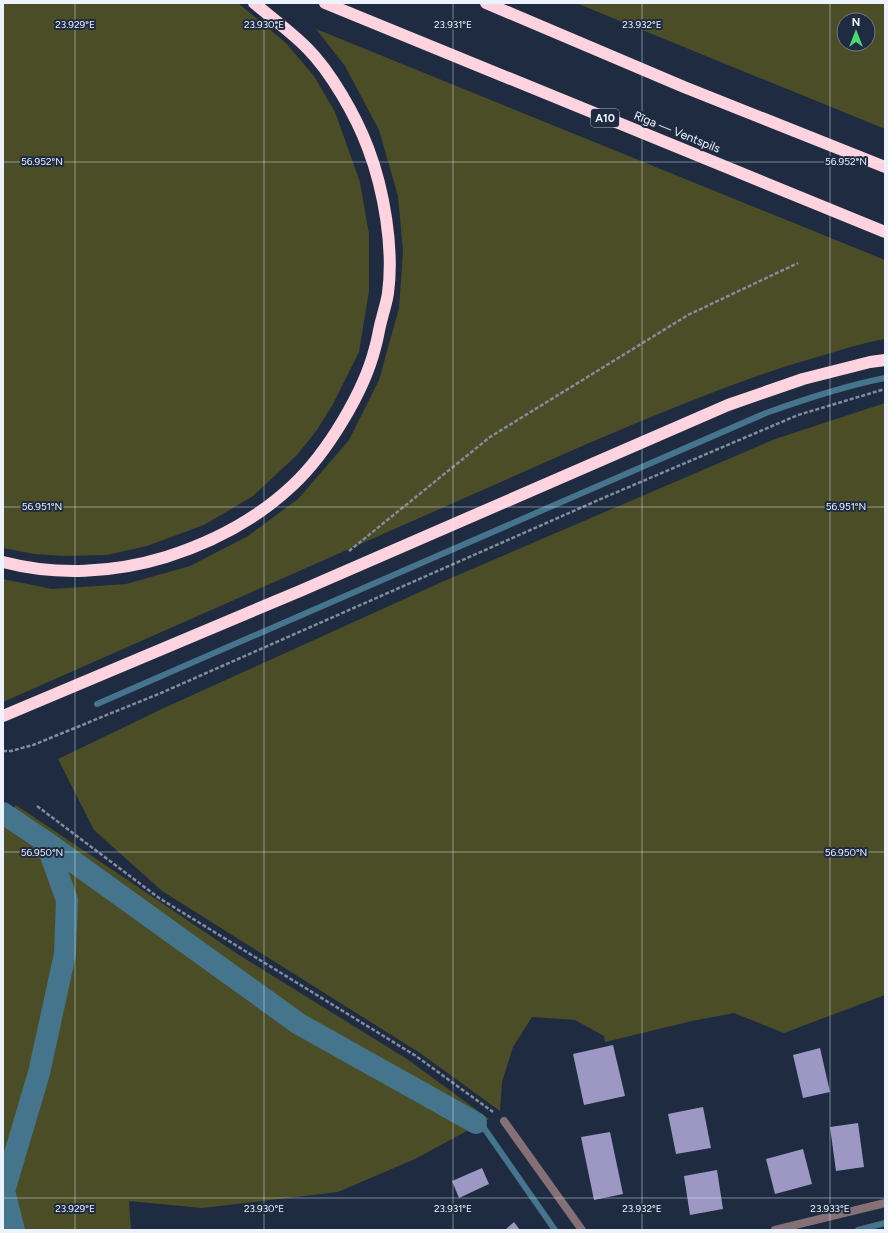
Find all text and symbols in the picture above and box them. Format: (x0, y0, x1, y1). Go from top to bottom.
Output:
north arrow (836, 12, 876, 52)
text: N (852, 16, 860, 29)
text: 23.929°E (55, 18, 95, 31)
text: 23.930°E (244, 18, 284, 31)
text: 23.931°E (434, 18, 472, 31)
text: 23.932°E (622, 18, 662, 31)
street label: Rīga — Ventspils (632, 108, 723, 156)
road number: A10 (591, 109, 619, 127)
text: 56.952°N (21, 155, 63, 168)
text: 56.952°N (825, 155, 867, 168)
text: 56.951°N (22, 500, 62, 513)
text: 56.951°N (826, 500, 866, 513)
text: 56.950°N (21, 846, 63, 859)
text: 56.950°N (825, 846, 867, 859)
text: 23.929°E (55, 1202, 95, 1215)
text: 23.930°E (244, 1202, 284, 1215)
text: 23.931°E (434, 1202, 472, 1215)
text: 23.932°E (622, 1202, 662, 1215)
text: 23.933°E (810, 1202, 850, 1215)

